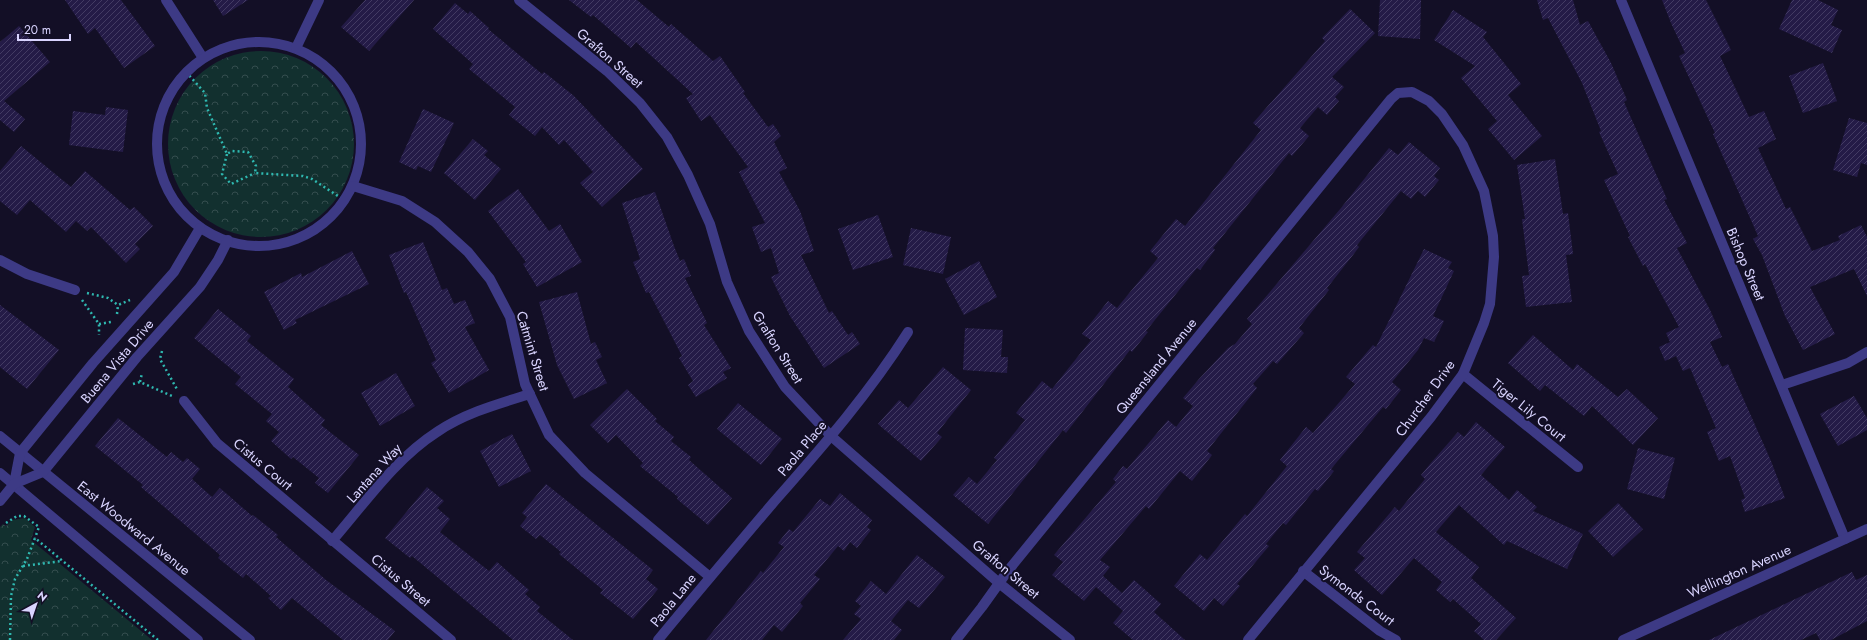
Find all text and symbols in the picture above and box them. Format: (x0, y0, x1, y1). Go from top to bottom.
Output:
scale bar (18, 16, 70, 42)
text: 20 m (24, 21, 51, 39)
street label: Grafton Street (572, 23, 648, 93)
street label: Bishop Street (1722, 224, 1771, 304)
street label: Grafton Street (748, 307, 809, 388)
street label: Catmint Street (511, 309, 555, 394)
street label: Queensland Avenue (1111, 313, 1201, 419)
street label: Buena Vista Drive (76, 315, 158, 407)
street label: Churcher Drive (1390, 356, 1460, 440)
street label: Tiger Lily Court (1487, 374, 1571, 447)
street label: Paola Place (773, 416, 831, 480)
street label: Cistus Court (229, 433, 298, 495)
street label: Lantana Way (342, 438, 407, 507)
street label: East Woodward Avenue (73, 476, 195, 580)
street label: Grafton Street (968, 535, 1044, 604)
street label: Wellington Avenue (1684, 539, 1794, 603)
street label: Cistus Street (367, 549, 436, 611)
street label: Symonds Court (1315, 560, 1400, 631)
street label: Paola Lane (645, 569, 701, 631)
north arrow (16, 584, 56, 624)
text: N (34, 587, 51, 605)

